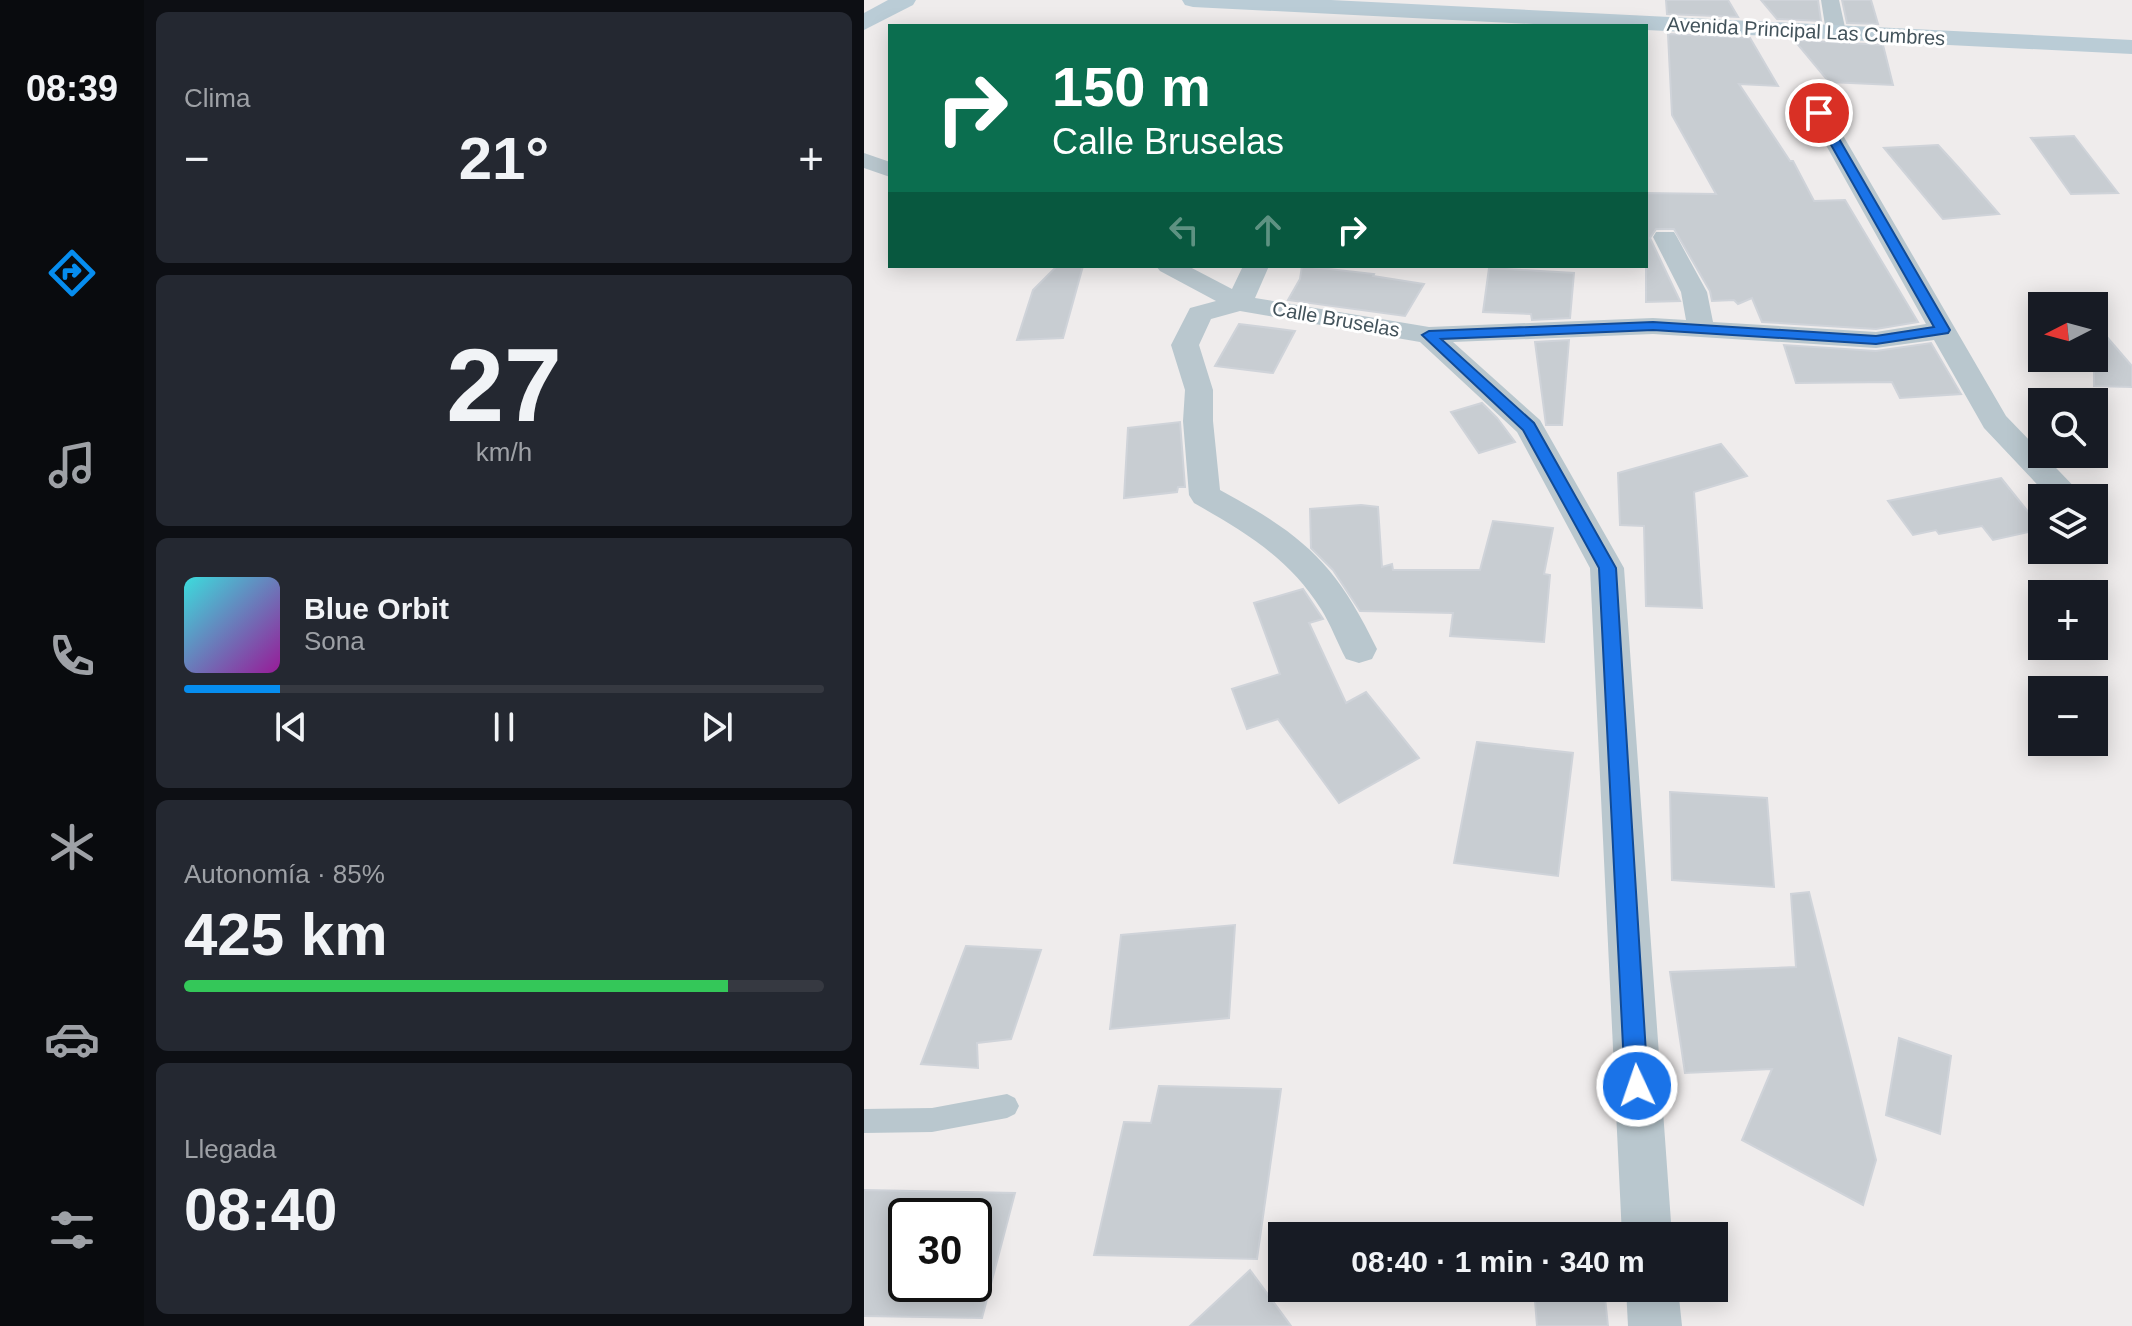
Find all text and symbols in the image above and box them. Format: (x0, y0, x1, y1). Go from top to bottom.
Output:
street label: Avenida Principal Las Cumbres (1666, 13, 1946, 49)
text: 150 m (1052, 55, 1211, 118)
icon: right (920, 56, 1024, 160)
text: 08:39 (26, 68, 118, 109)
pin (1785, 79, 1853, 147)
text: Clima (184, 83, 250, 113)
icon: arrive (1797, 91, 1841, 135)
text: Calle Bruselas (1052, 121, 1284, 162)
text: 21° (459, 125, 549, 192)
text: − (184, 134, 210, 183)
text: + (798, 134, 824, 183)
icon: left (1162, 208, 1206, 252)
icon: ahead (1246, 208, 1290, 252)
icon: right (1330, 208, 1374, 252)
icon: directions (44, 245, 100, 301)
north arrow (2028, 292, 2108, 372)
map controls (2028, 292, 2108, 756)
street label: Calle Bruselas (1271, 297, 1401, 341)
text: 27 (446, 327, 562, 443)
button: search (2028, 388, 2108, 468)
icon: music (44, 437, 100, 493)
text: km/h (476, 437, 532, 467)
button: layers (2028, 484, 2108, 564)
button: + (2028, 580, 2108, 660)
text: Blue Orbit (304, 592, 449, 625)
text: Sona (304, 626, 365, 656)
icon: phone (44, 628, 100, 684)
button: − (2028, 676, 2108, 756)
icon: previous (269, 705, 313, 749)
icon: pause (482, 705, 526, 749)
icon: next (695, 705, 739, 749)
icon: climate (44, 819, 100, 875)
text: Autonomía · 85% (184, 859, 385, 889)
text: 425 km (184, 901, 388, 968)
icon: car (44, 1011, 100, 1067)
position arrow (1595, 1044, 1679, 1128)
text: Llegada (184, 1134, 277, 1164)
text: 08:40 (184, 1176, 337, 1243)
speed limit sign: 30 (888, 1198, 992, 1302)
icon: filters (44, 1202, 100, 1258)
text: 08:40 · 1 min · 340 m (1351, 1245, 1645, 1278)

